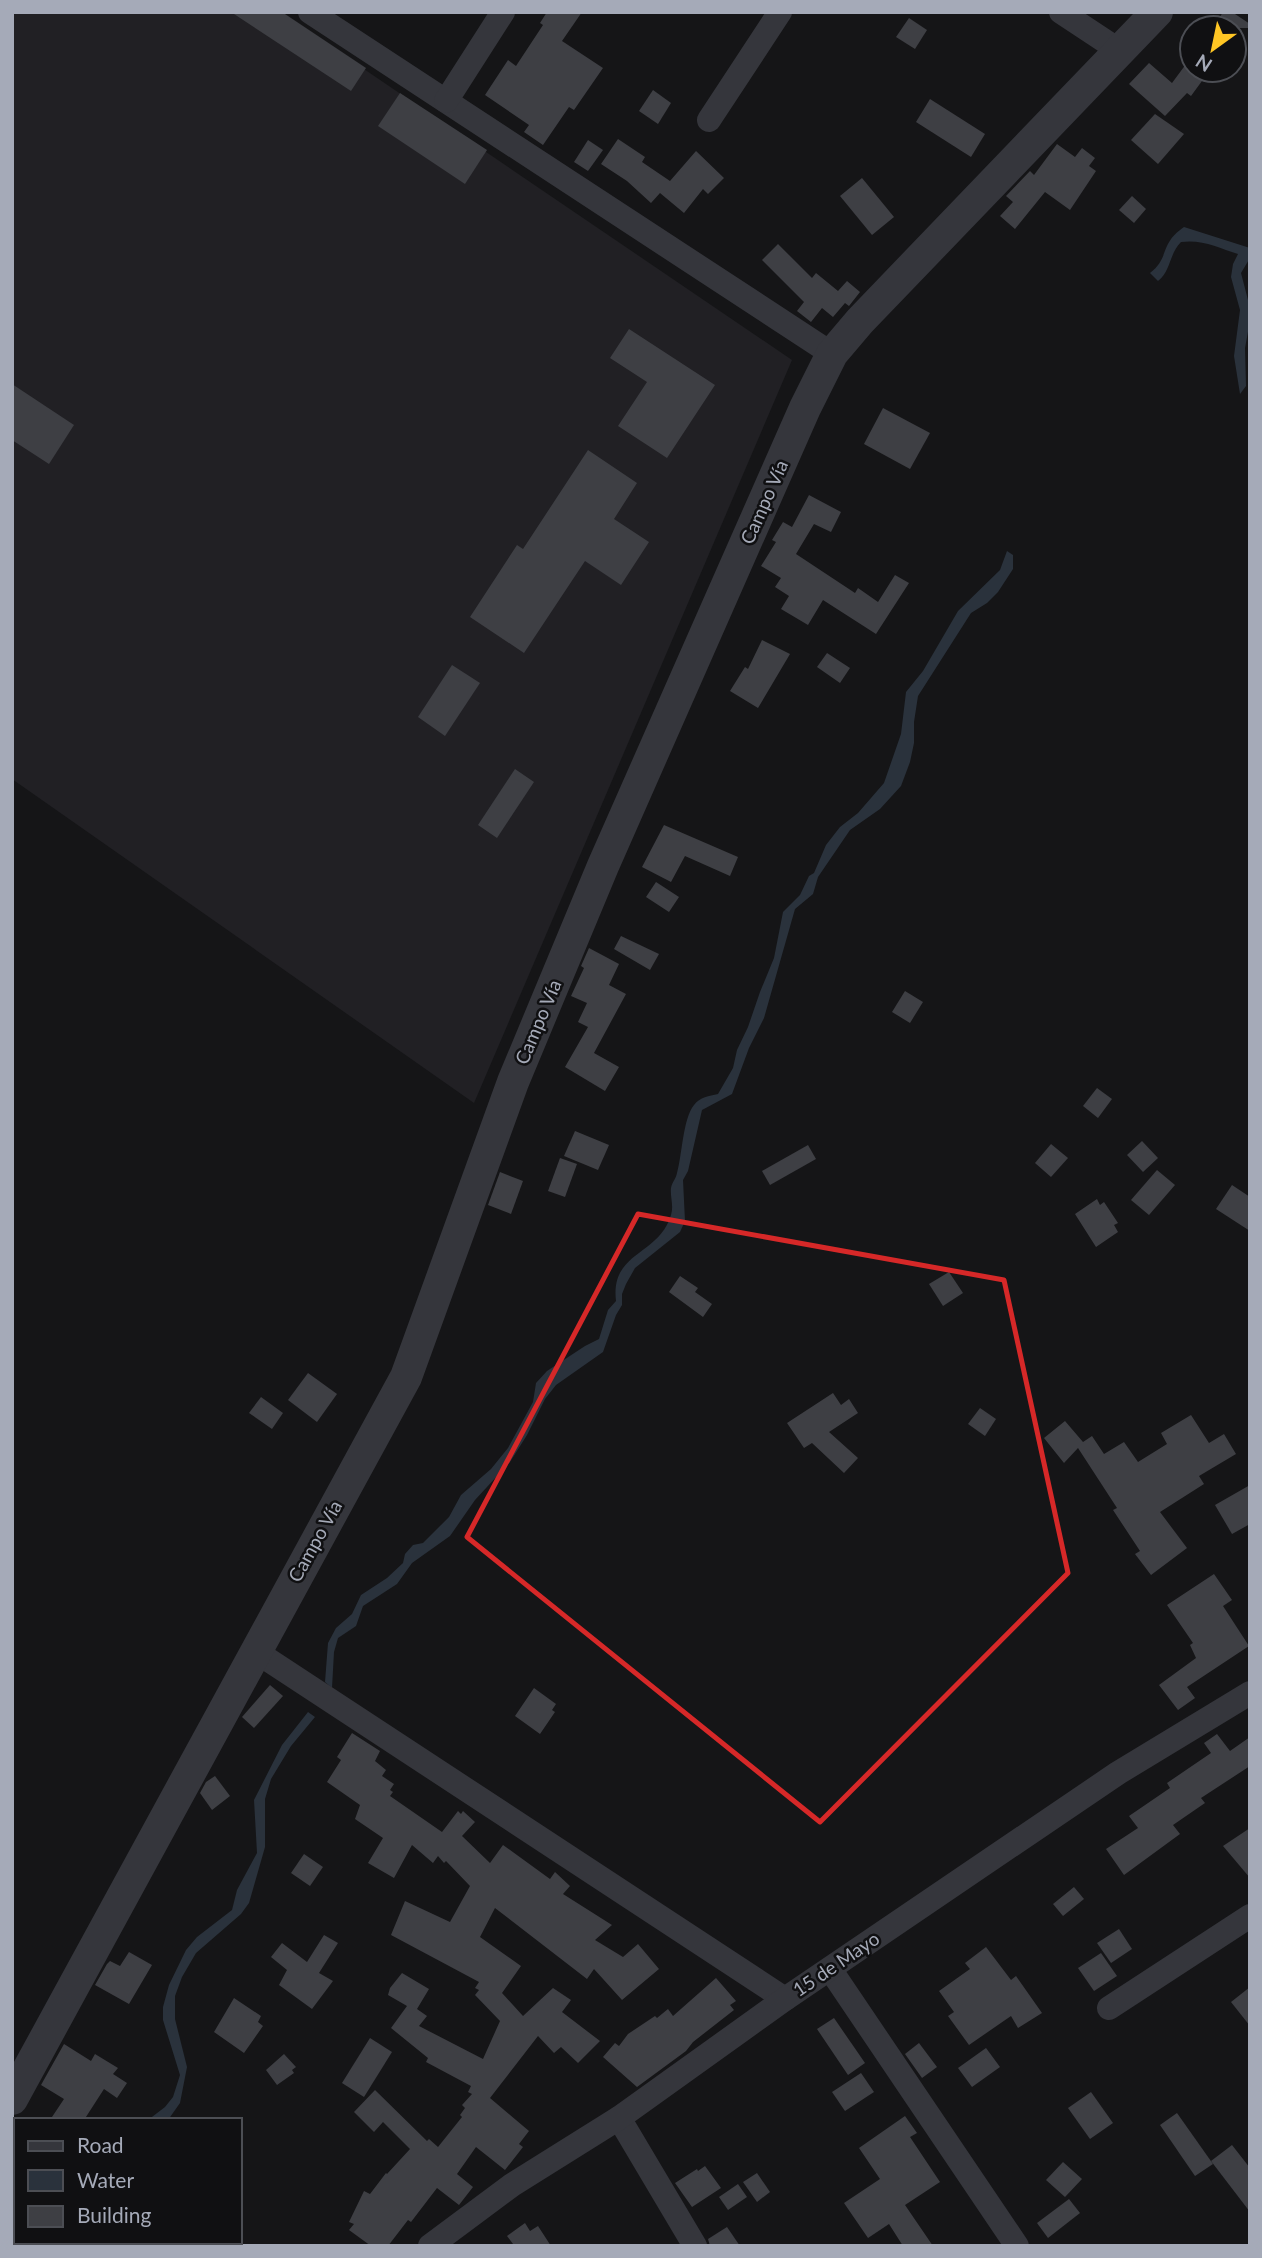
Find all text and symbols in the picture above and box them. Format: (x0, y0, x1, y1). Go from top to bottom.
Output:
north arrow (1178, 14, 1248, 84)
text: N (1191, 50, 1216, 77)
street label: Campo Vía (735, 456, 792, 547)
street label: Campo Vía (509, 976, 566, 1068)
street label: Campo Vía (283, 1496, 346, 1586)
street label: 15 de Mayo (788, 1926, 883, 2001)
legend (14, 2118, 242, 2244)
text: Road (77, 2132, 124, 2157)
text: Water (77, 2167, 134, 2192)
text: Building (77, 2202, 152, 2227)

